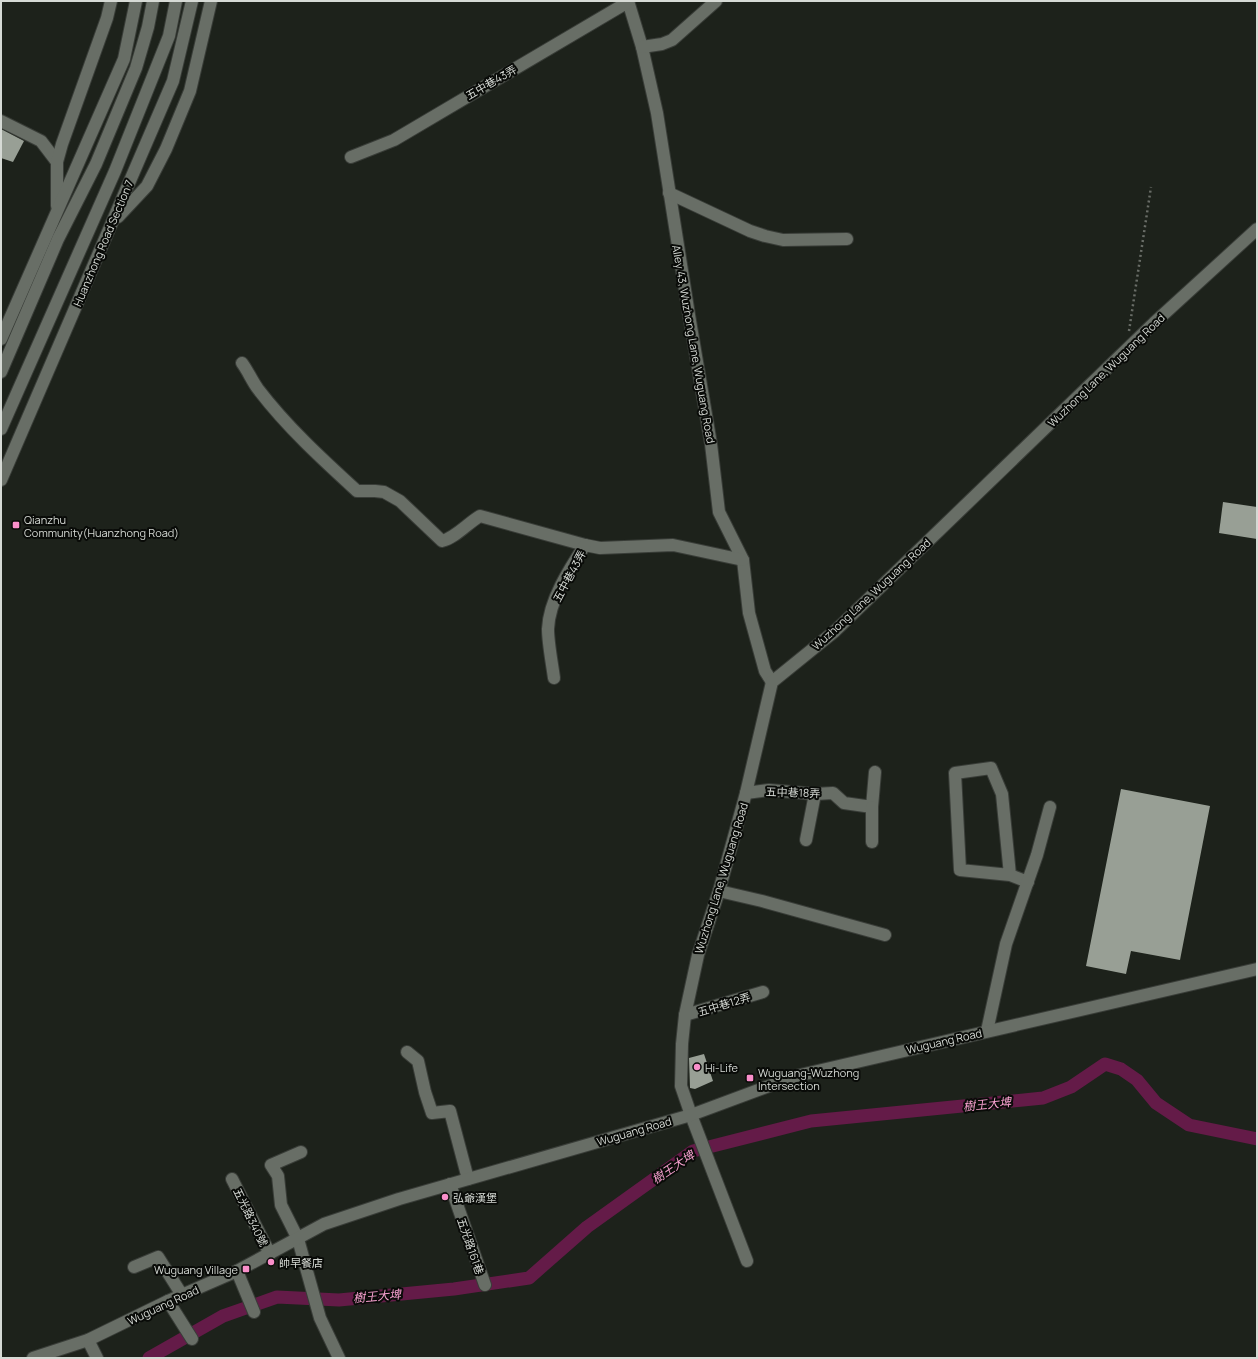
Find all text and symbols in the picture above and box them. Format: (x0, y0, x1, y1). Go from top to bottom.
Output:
street label: 五中巷43弄 (463, 61, 519, 103)
street label: Huanzhong Road Section 7 (69, 177, 137, 309)
street label: Alley 43, Wuzhong Lane, Wuguang Road (669, 244, 719, 444)
street label: Wuzhong Lane, Wuguang Road (1044, 310, 1168, 430)
place label: Qianzhu Community(Huanzhong Road) (24, 512, 179, 540)
marker: Qianzhu Community(Huanzhong Road) (11, 520, 21, 530)
street label: Wuzhong Lane, Wuguang Road (808, 535, 934, 653)
street label: 五中巷43弄 (549, 548, 589, 604)
street label: 五中巷18弄 (765, 784, 821, 800)
street label: Wuzhong Lane, Wuguang Road (691, 801, 751, 955)
street label: 五中巷12弄 (696, 989, 752, 1019)
street label: Wuguang Road (905, 1025, 983, 1057)
place label: Hi-Life (705, 1060, 739, 1075)
marker: Hi-Life (692, 1062, 702, 1072)
place label: Wuguang-Wuzhong Intersection (758, 1065, 859, 1093)
marker: Wuguang-Wuzhong Intersection (745, 1073, 755, 1083)
water label: 樹王大埤 (962, 1093, 1014, 1115)
street label: Wuguang Road (595, 1113, 673, 1149)
water label: 樹王大埤 (648, 1145, 699, 1187)
street label: 五光路340號 (230, 1185, 272, 1249)
place label: 弘爺漢堡 (453, 1190, 497, 1205)
marker: 弘爺漢堡 (440, 1192, 450, 1202)
street label: 五光路161巷 (454, 1216, 488, 1276)
place label: 帥早餐店 (279, 1255, 323, 1270)
marker: 帥早餐店 (266, 1257, 276, 1267)
place label: Wuguang Village (154, 1262, 239, 1277)
marker: Wuguang Village (241, 1264, 251, 1274)
street label: Wuguang Road (125, 1282, 201, 1328)
water label: 樹王大埤 (352, 1285, 404, 1307)

